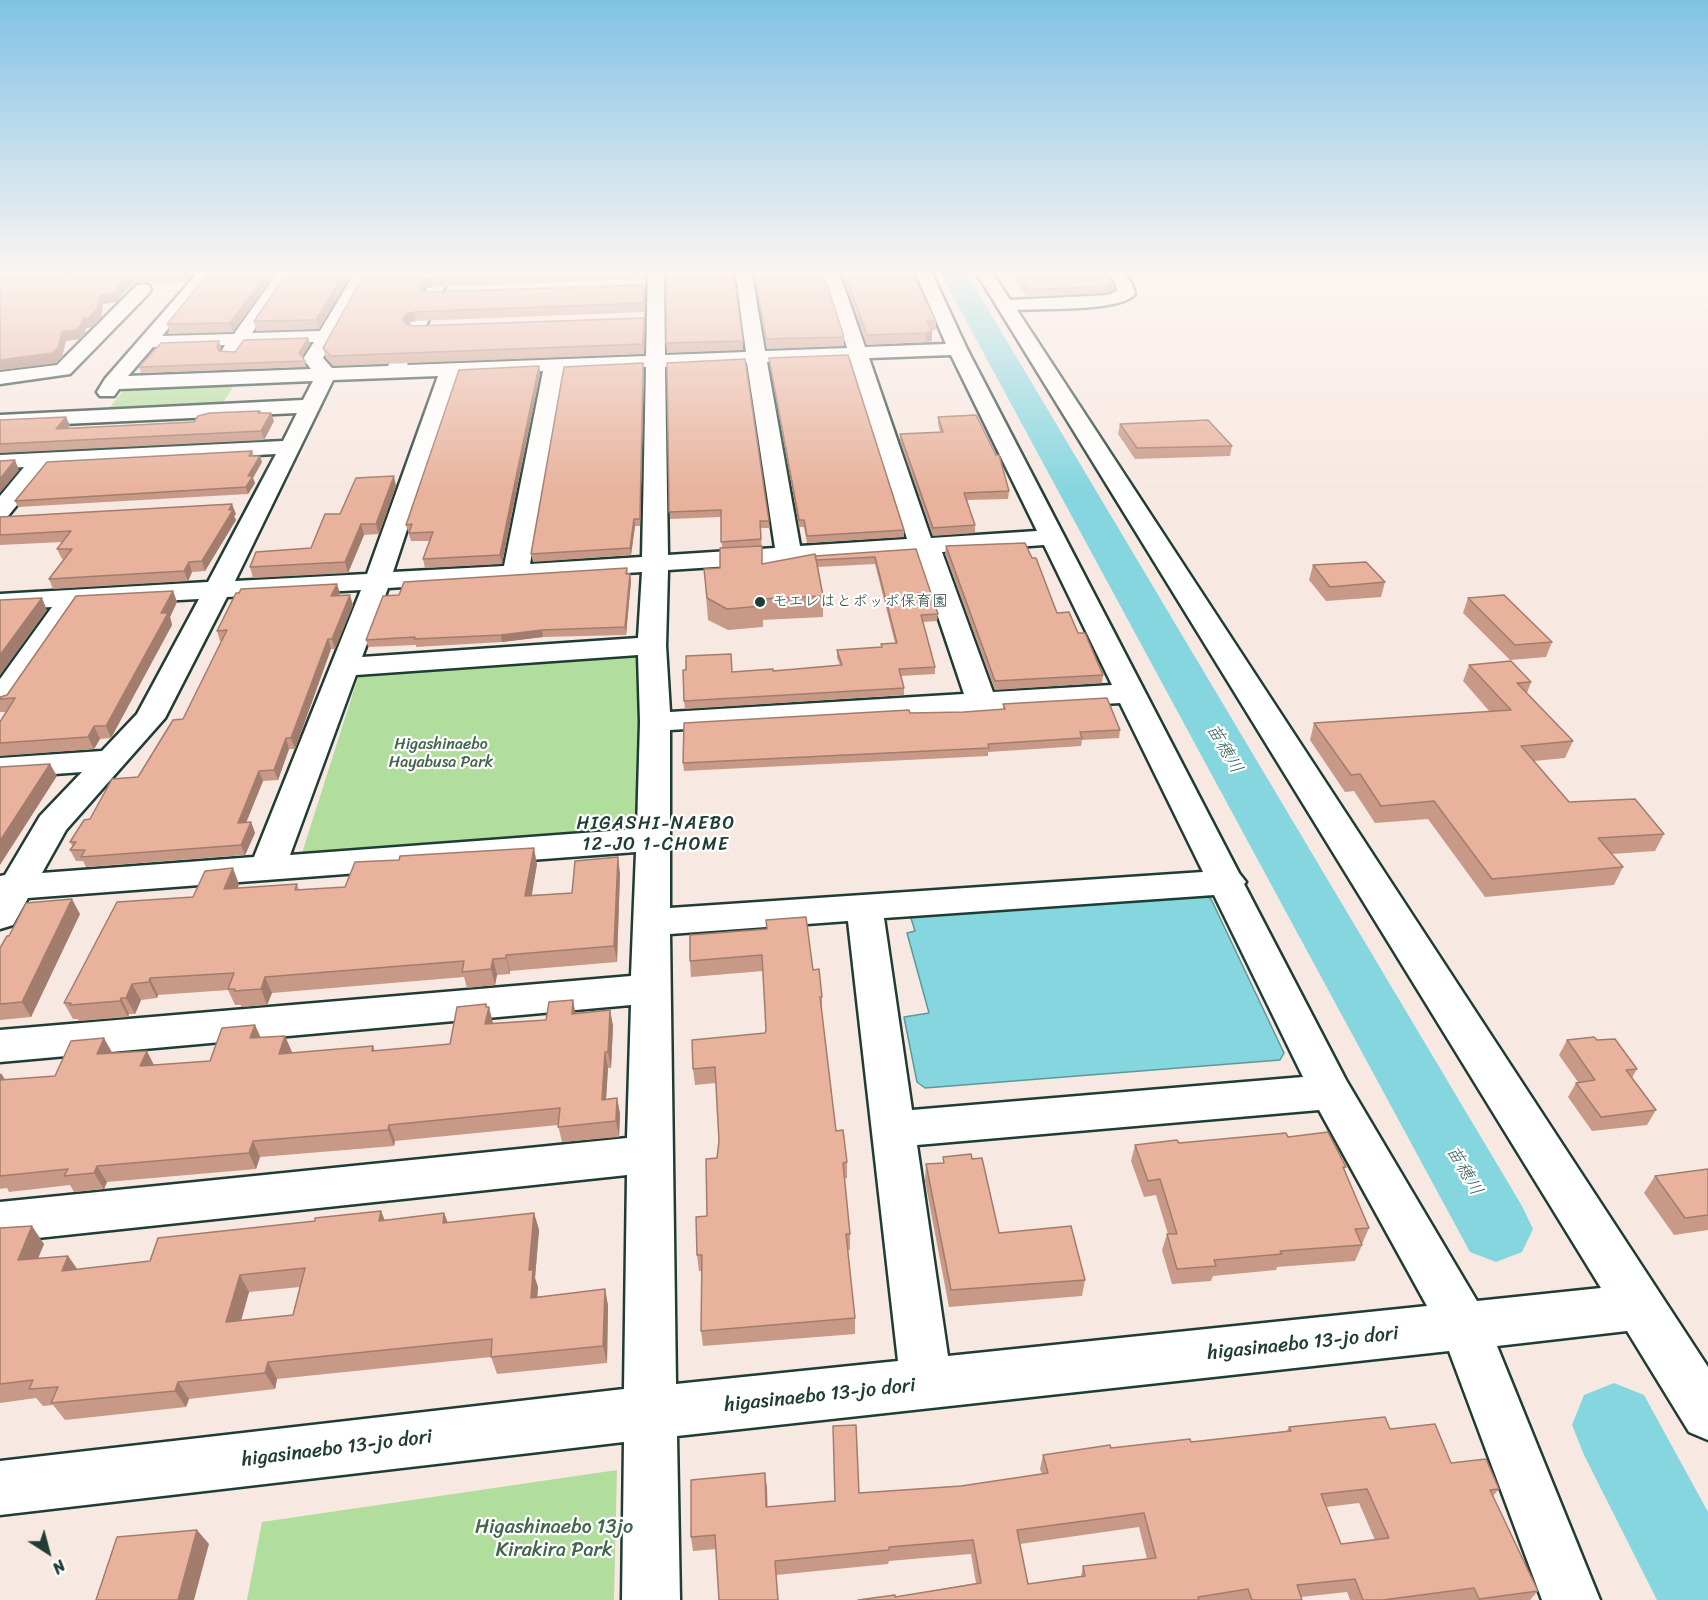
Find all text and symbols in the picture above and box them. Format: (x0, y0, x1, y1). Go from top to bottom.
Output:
place label: モエレはとポッポ保育園 (772, 592, 948, 612)
marker: モエレはとポッポ保育園 (753, 595, 767, 609)
water label: 苗穂川 (1201, 720, 1247, 778)
park label: Higashinaebo Hayabusa Park (389, 735, 493, 773)
district label: HIGASHI-NAEBO 12-JO 1-CHOME (578, 813, 734, 856)
water label: 苗穂川 (1441, 1142, 1487, 1200)
street label: higasinaebo 13-jo dori (1206, 1322, 1400, 1366)
street label: higasinaebo 13-jo dori (723, 1374, 917, 1418)
street label: higasinaebo 13-jo dori (240, 1425, 434, 1473)
park label: Higashinaebo 13jo Kirakira Park (475, 1516, 633, 1563)
north arrow (18, 1522, 78, 1582)
text: N (46, 1552, 72, 1582)

